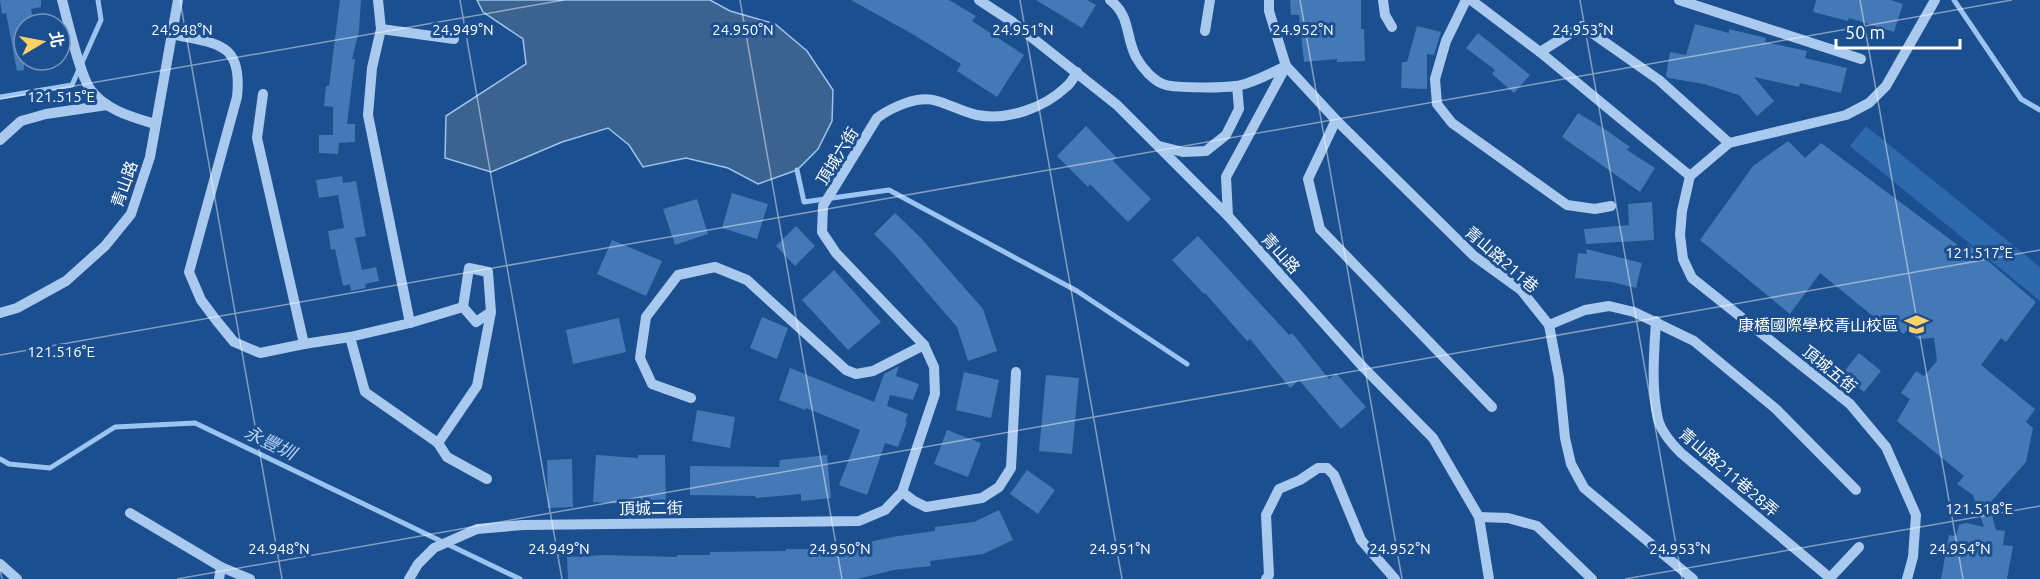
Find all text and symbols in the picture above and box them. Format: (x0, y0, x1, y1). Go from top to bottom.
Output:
north arrow (12, 12, 72, 72)
scale bar (1836, 12, 1960, 50)
text: 24.948°N (151, 21, 213, 38)
text: 24.949°N (432, 21, 494, 38)
text: 24.950°N (712, 21, 774, 38)
text: 24.951°N (992, 21, 1054, 38)
text: 24.952°N (1272, 21, 1334, 38)
text: 24.953°N (1552, 21, 1614, 38)
text: 50 m (1845, 22, 1885, 42)
text: 北 (47, 30, 67, 49)
text: 121.515°E (27, 88, 95, 105)
street label: 頂城六街 (812, 124, 862, 188)
street label: 青山路 (107, 158, 141, 210)
street label: 青山路211巷 (1462, 222, 1542, 296)
street label: 青山路 (1258, 229, 1304, 277)
text: 121.517°E (1945, 244, 2013, 261)
school or university icon: 康橋國際學校青山校區 (1903, 312, 1929, 338)
place label: 康橋國際學校青山校區 (1738, 316, 1898, 334)
street label: 頂城五街 (1799, 342, 1861, 396)
text: 121.516°E (27, 343, 95, 360)
water label: 永豐圳 (242, 421, 302, 464)
street label: 青山路211巷28弄 (1676, 424, 1782, 520)
street label: 頂城二街 (619, 498, 683, 518)
text: 121.518°E (1945, 500, 2013, 517)
text: 24.948°N (248, 540, 310, 557)
text: 24.949°N (528, 540, 590, 557)
text: 24.950°N (809, 540, 871, 557)
text: 24.951°N (1089, 540, 1151, 557)
text: 24.952°N (1369, 540, 1431, 557)
text: 24.953°N (1649, 540, 1711, 557)
text: 24.954°N (1929, 540, 1991, 557)

